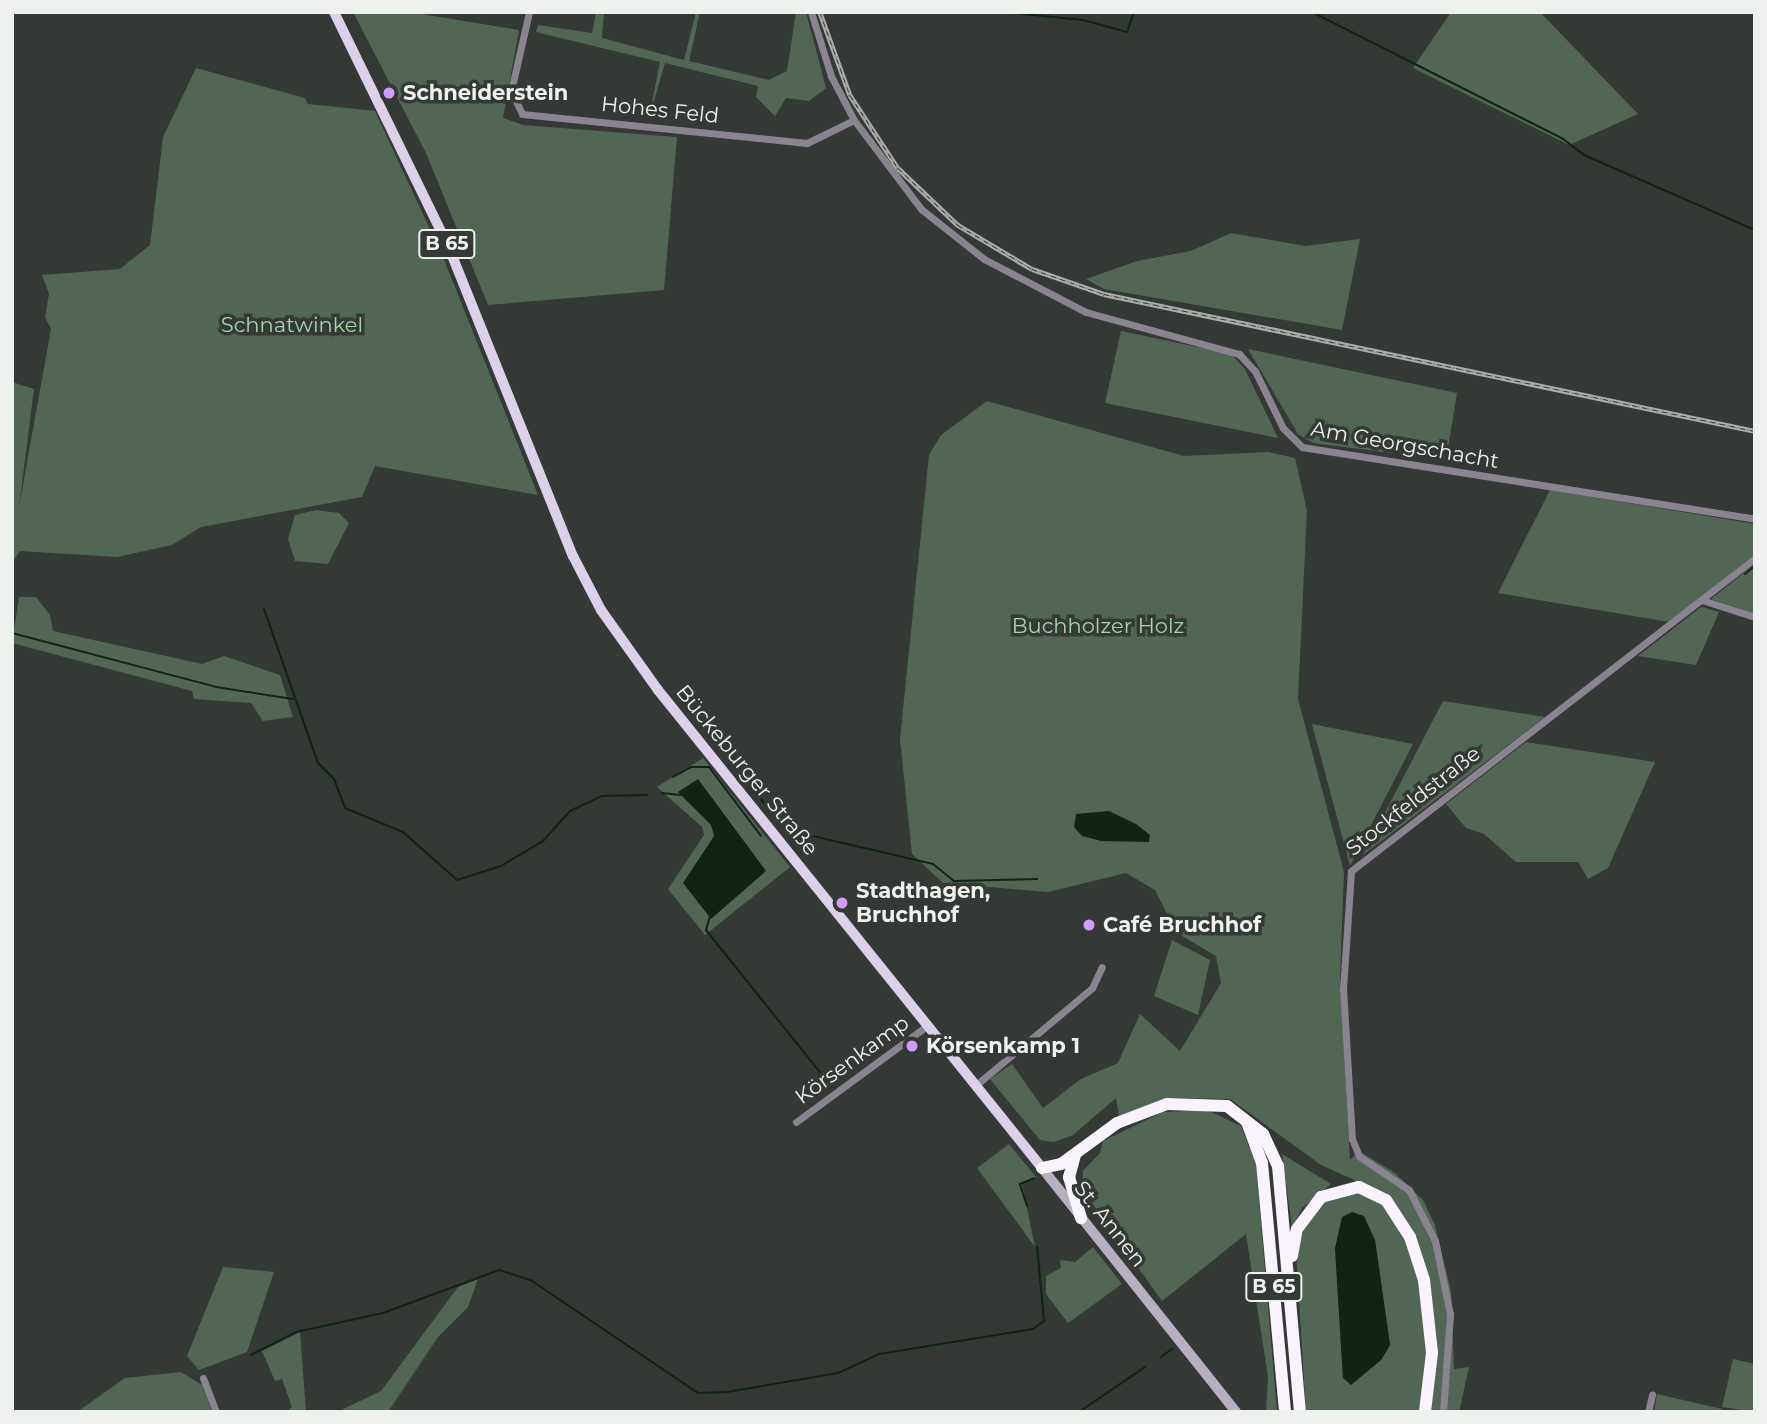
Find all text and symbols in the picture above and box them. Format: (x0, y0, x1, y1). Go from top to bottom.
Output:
place label: Schneiderstein (403, 80, 568, 106)
marker: Schneiderstein (381, 85, 397, 101)
street label: Hohes Feld (600, 91, 720, 129)
road number: B 65 (417, 228, 477, 260)
park label: Schnatwinkel (221, 312, 363, 338)
street label: Am Georgschacht (1309, 416, 1501, 474)
park label: Buchholzer Holz (1012, 613, 1184, 639)
street label: Bückeburger Straße (670, 680, 824, 860)
street label: Stockfeldstraße (1341, 741, 1485, 861)
place label: Stadthagen, Bruchhof (856, 878, 990, 928)
marker: Stadthagen, Bruchhof (834, 895, 850, 911)
place label: Café Bruchhof (1103, 912, 1261, 938)
marker: Café Bruchhof (1081, 917, 1097, 933)
street label: Körsenkamp (790, 1010, 914, 1110)
place label: Körsenkamp 1 (926, 1033, 1080, 1059)
marker: Körsenkamp 1 (904, 1038, 920, 1054)
street label: St. Annen (1069, 1176, 1151, 1272)
road number: B 65 (1244, 1272, 1304, 1302)

